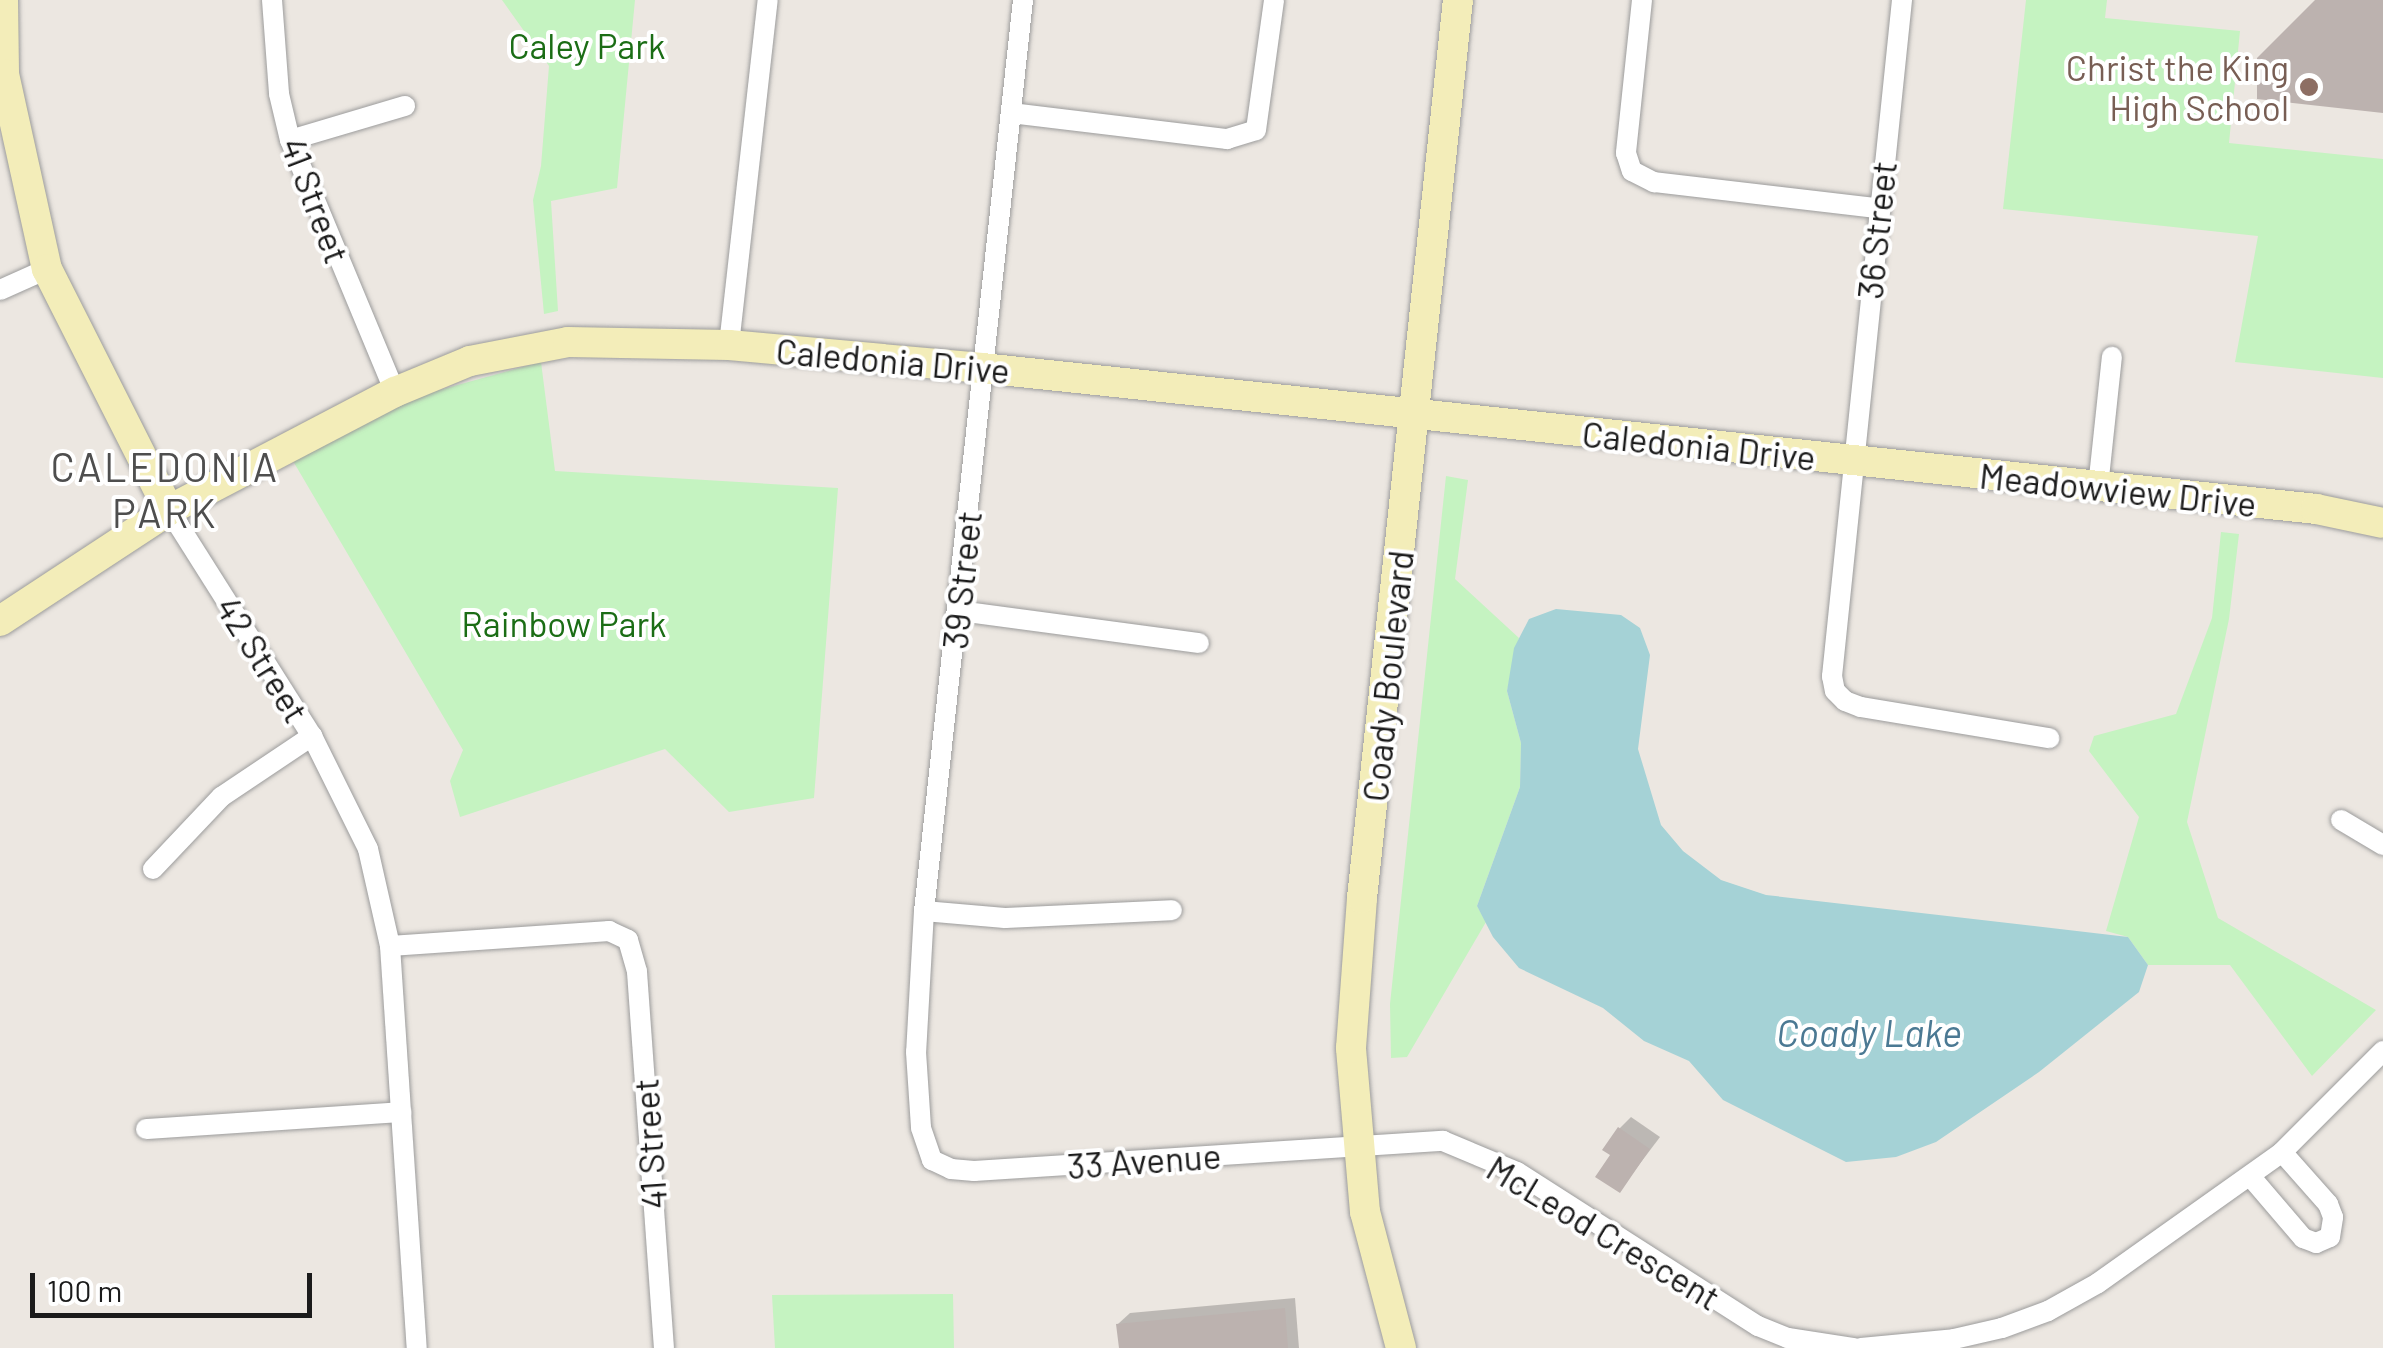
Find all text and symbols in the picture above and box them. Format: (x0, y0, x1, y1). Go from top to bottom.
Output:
park label: Caley Park (508, 24, 666, 66)
place label: Christ the King High School (2066, 46, 2289, 128)
marker: Christ the King High School (2298, 76, 2320, 98)
street label: 41 Street (273, 131, 359, 269)
street label: 36 Street (1848, 159, 1904, 301)
street label: Caledonia Drive (774, 329, 1012, 391)
street label: Caledonia Drive (1580, 412, 1818, 478)
district label: CALEDONIA PARK (50, 442, 280, 536)
street label: Meadowview Drive (1978, 454, 2258, 524)
street label: 39 Street (933, 509, 989, 651)
street label: Coady Boulevard (1353, 548, 1421, 804)
street label: 42 Street (208, 588, 318, 730)
park label: Rainbow Park (461, 602, 667, 644)
water label: Coady Lake (1776, 1010, 1962, 1056)
street label: 41 Street (623, 1077, 675, 1211)
street label: 33 Avenue (1066, 1134, 1222, 1186)
street label: McLeod Crescent (1480, 1146, 1728, 1318)
scale bar (35, 1253, 318, 1315)
text: 100 m (47, 1272, 122, 1308)

